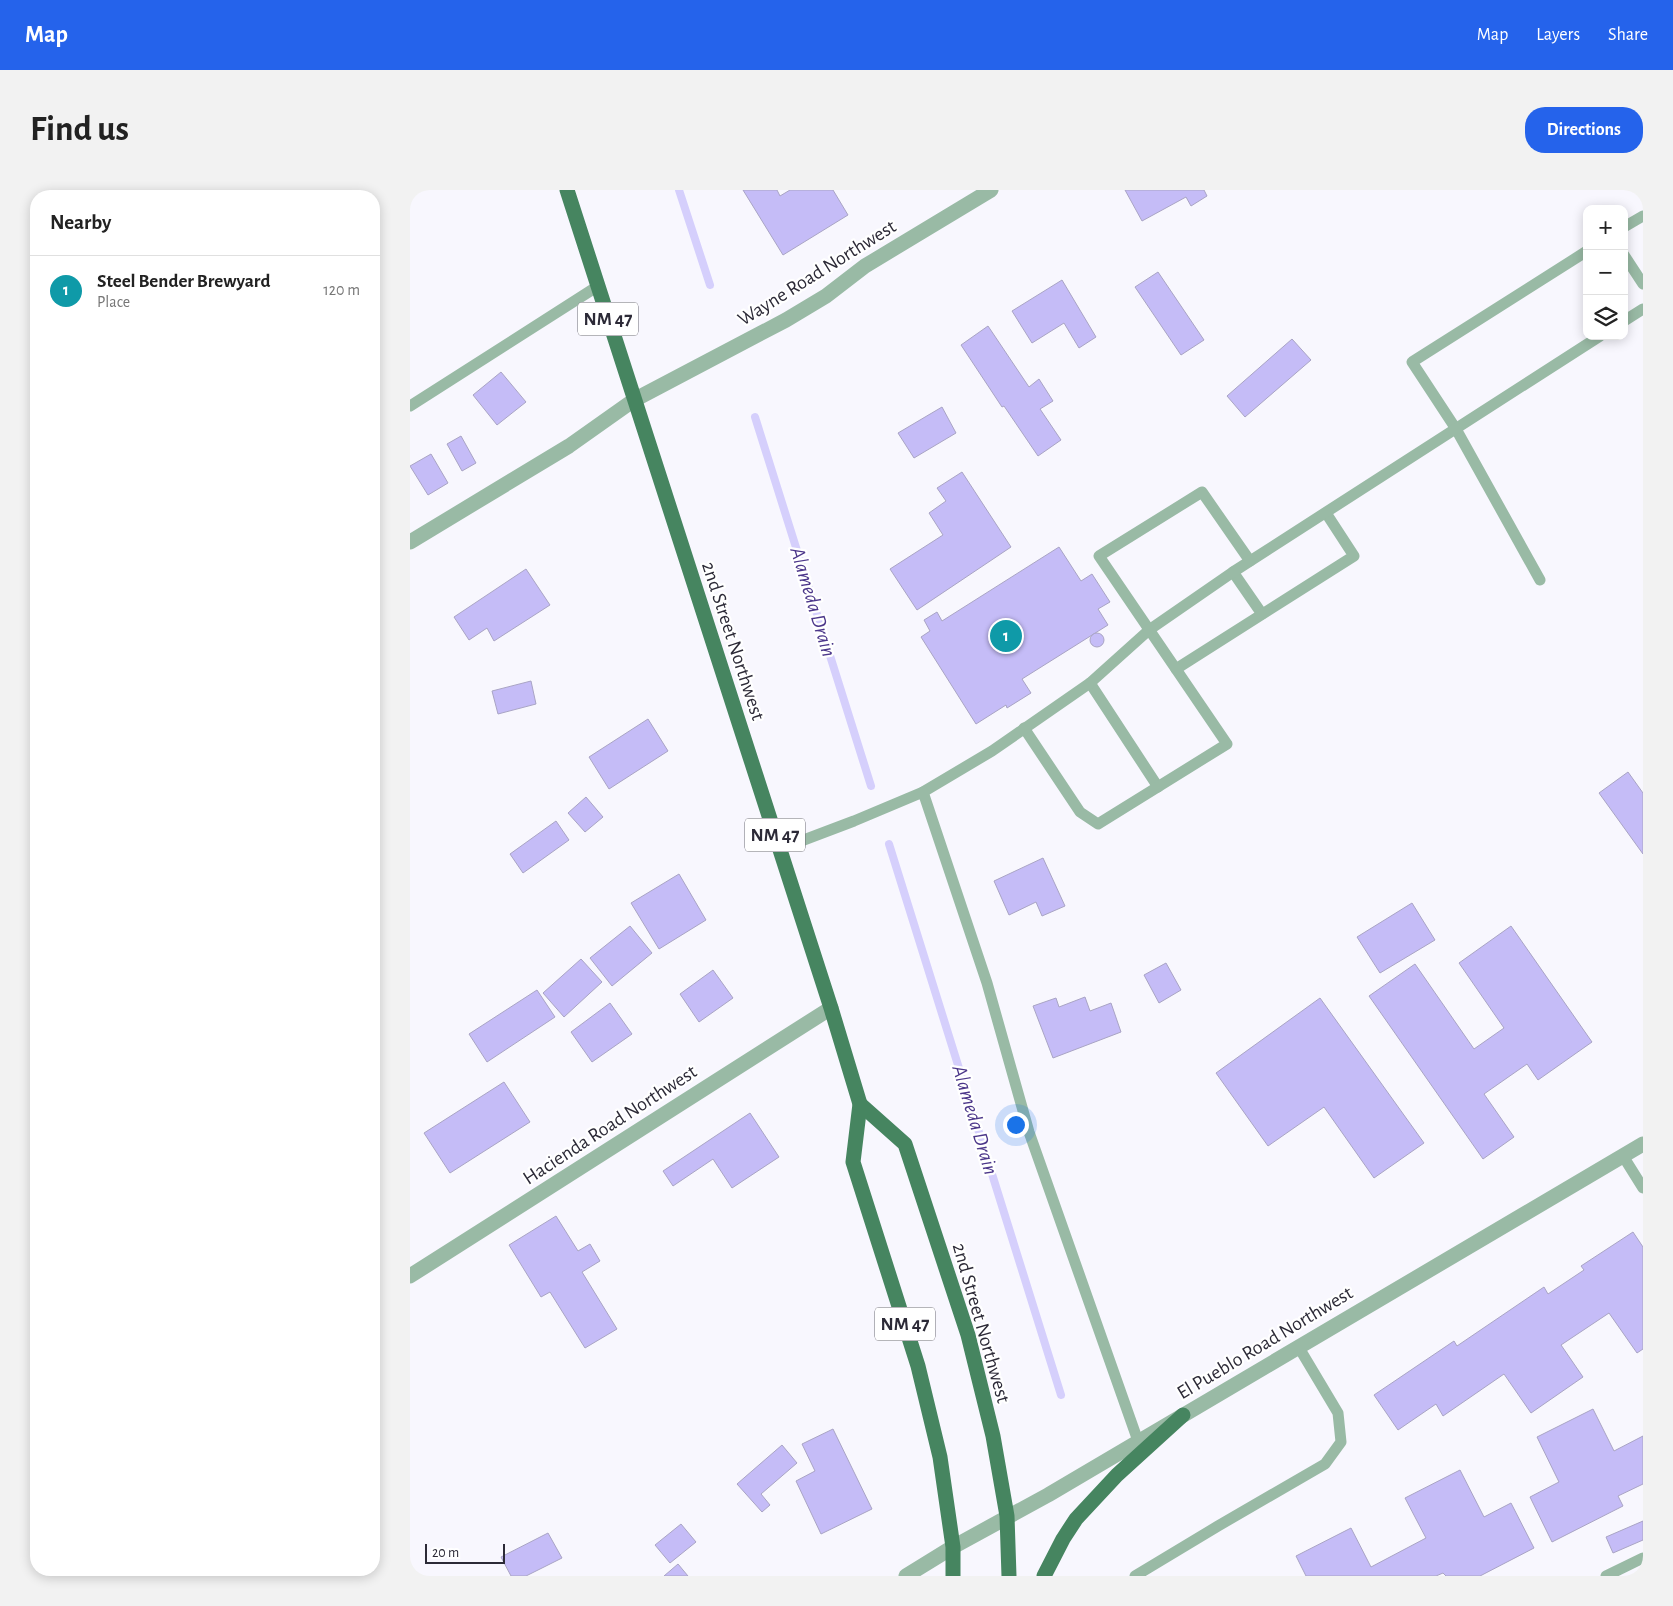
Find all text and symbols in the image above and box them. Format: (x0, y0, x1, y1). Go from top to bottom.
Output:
text: Map (25, 23, 68, 47)
text: Map (1477, 26, 1508, 44)
text: Layers (1536, 26, 1580, 44)
text: Share (1608, 26, 1648, 44)
button: Directions (1525, 107, 1643, 153)
text: Find us (30, 112, 129, 147)
map controls (1583, 205, 1628, 340)
button: + (1583, 205, 1628, 250)
text: Nearby (50, 212, 111, 233)
street label: Wayne Road Northwest (734, 216, 900, 330)
button: − (1583, 250, 1628, 295)
text: Steel Bender Brewyard (97, 272, 270, 291)
text: 1 (63, 282, 69, 298)
text: 120 m (323, 282, 360, 298)
text: Place (97, 294, 130, 310)
button: layers (1583, 295, 1628, 340)
road number: NM 47 (578, 302, 638, 336)
water label: Alameda Drain (786, 544, 840, 659)
street label: 2nd Street Northwest (698, 559, 768, 723)
pin: 1 (990, 617, 1022, 655)
road number: NM 47 (745, 818, 805, 852)
street label: Hacienda Road Northwest (520, 1061, 701, 1189)
water label: Alameda Drain (948, 1062, 1002, 1177)
your location (1003, 1112, 1029, 1138)
street label: 2nd Street Northwest (949, 1241, 1014, 1406)
street label: El Pueblo Road Northwest (1174, 1282, 1357, 1403)
road number: NM 47 (875, 1308, 935, 1340)
scale bar (425, 1541, 505, 1564)
text: 20 m (432, 1546, 459, 1560)

